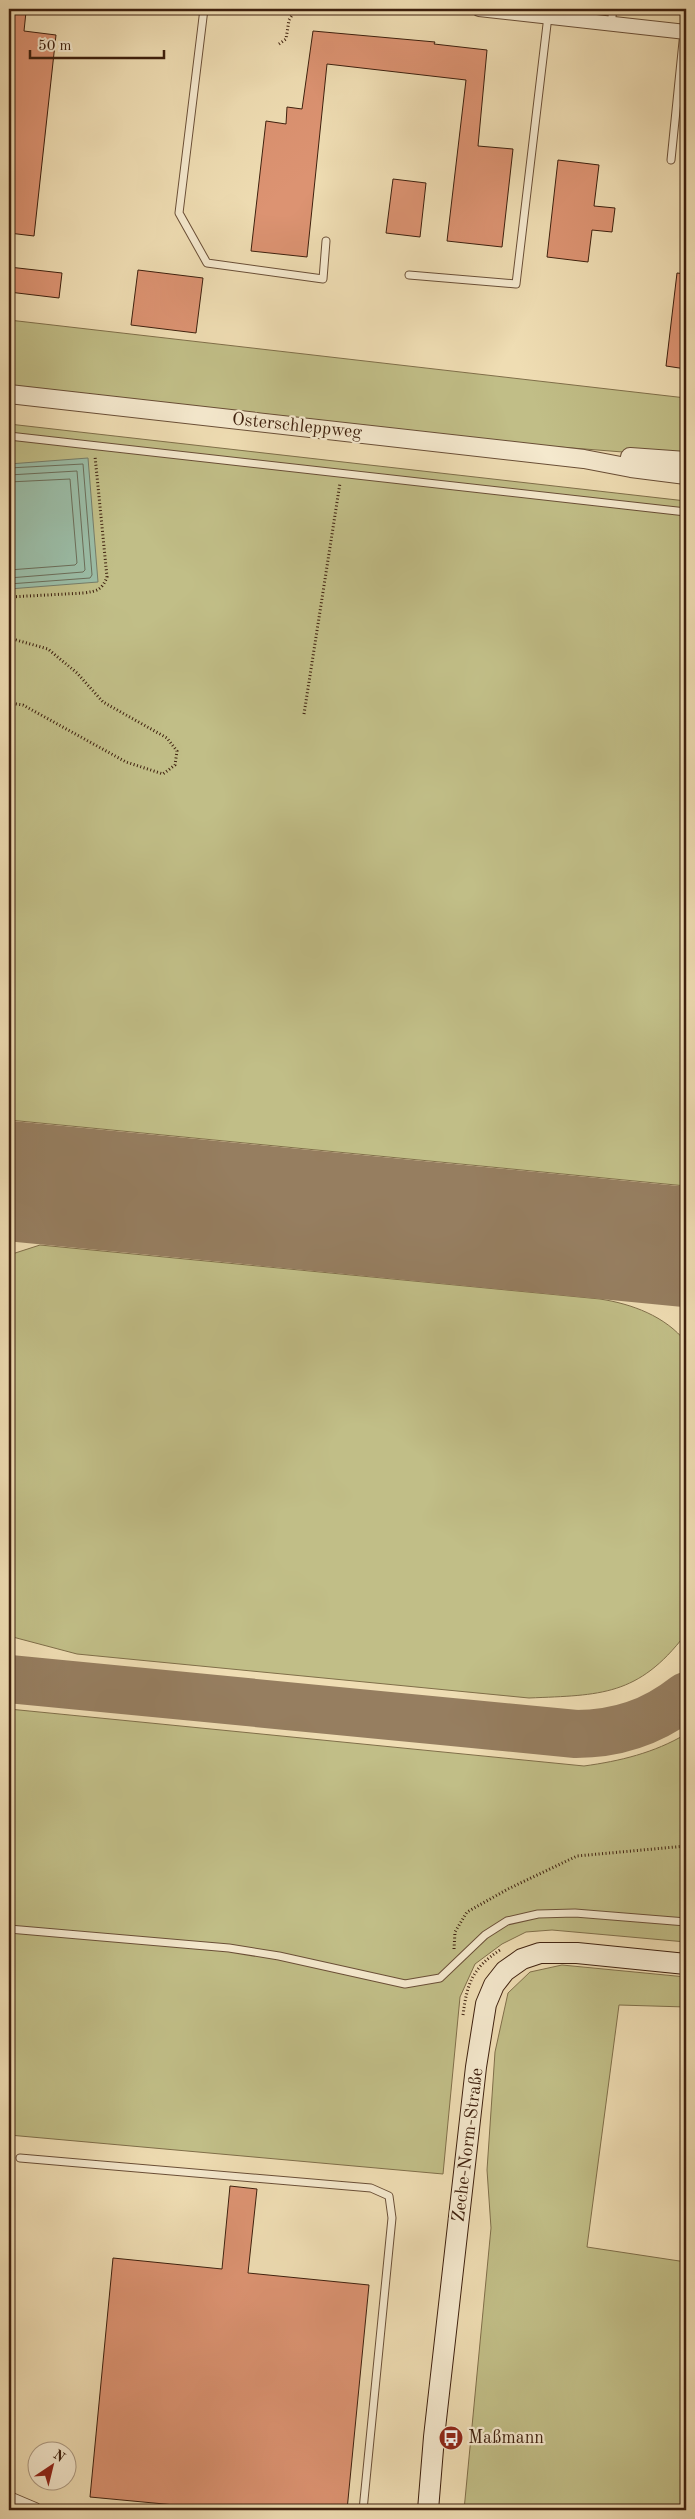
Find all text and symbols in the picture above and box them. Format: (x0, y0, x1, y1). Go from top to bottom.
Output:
scale bar (30, 28, 164, 60)
text: 50 m (38, 39, 72, 54)
street label: Osterschleppweg (231, 410, 363, 442)
street label: Zeche-Norm-Straße (450, 2067, 486, 2223)
bus stop icon: Maßmann (438, 2425, 464, 2451)
place label: Maßmann (468, 2429, 544, 2447)
north arrow (28, 2442, 78, 2492)
text: N (50, 2447, 68, 2465)

